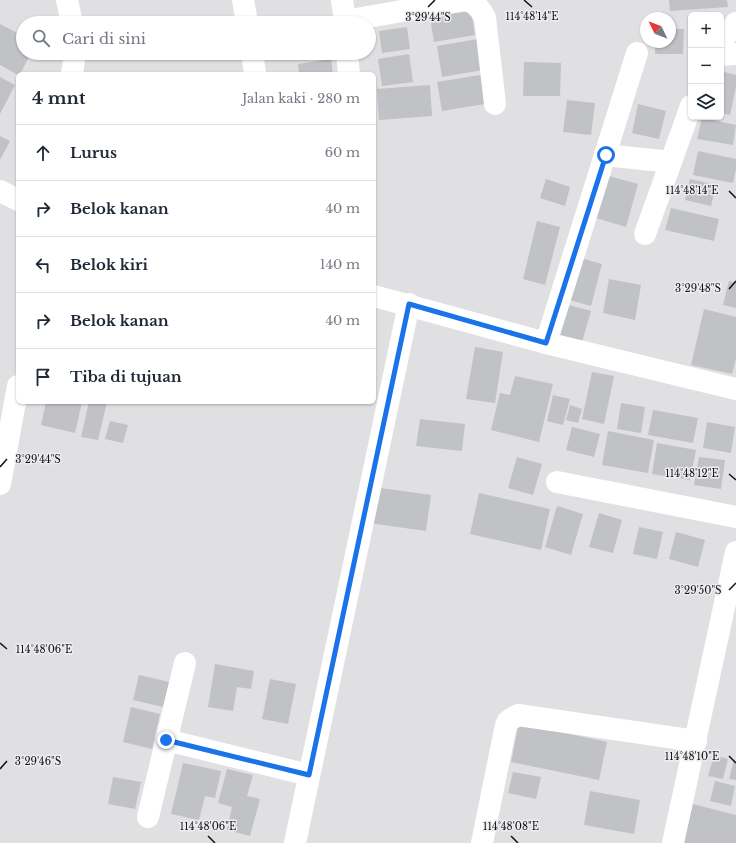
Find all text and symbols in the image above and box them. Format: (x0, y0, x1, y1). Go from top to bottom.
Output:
text: 114°48'14"E (506, 10, 558, 23)
text: 3°29'44"S (405, 11, 451, 24)
north arrow (640, 12, 676, 48)
map controls (688, 12, 724, 120)
button: + (688, 12, 724, 48)
search box (16, 16, 376, 60)
icon: search (30, 27, 52, 49)
text: Cari di sini (62, 29, 146, 48)
button: − (688, 48, 724, 84)
button: layers (688, 84, 724, 120)
text: 4 mnt (32, 88, 85, 109)
text: Jalan kaki · 280 m (242, 90, 360, 107)
icon: ahead (32, 142, 54, 164)
text: Lurus (70, 143, 117, 162)
text: 60 m (325, 144, 360, 161)
route start (597, 146, 615, 164)
text: 114°48'14"E (666, 184, 718, 197)
icon: right (32, 198, 54, 220)
text: Belok kanan (70, 199, 169, 218)
text: 40 m (325, 200, 360, 217)
icon: left (32, 254, 54, 276)
text: Belok kiri (70, 255, 148, 274)
text: 140 m (320, 256, 360, 273)
text: 3°29'48"S (675, 282, 721, 295)
icon: right (32, 310, 54, 332)
text: Belok kanan (70, 311, 169, 330)
text: 40 m (325, 312, 360, 329)
icon: arrive (32, 366, 54, 388)
text: Tiba di tujuan (70, 367, 182, 386)
text: 3°29'44"S (15, 453, 61, 466)
text: 114°48'12"E (665, 467, 719, 480)
text: 3°29'50"S (674, 584, 722, 597)
text: 114°48'06"E (16, 643, 72, 656)
route end (157, 731, 175, 749)
text: 114°48'10"E (665, 750, 719, 763)
text: 3°29'46"S (15, 755, 61, 768)
text: 114°48'06"E (180, 820, 236, 833)
text: 114°48'08"E (483, 820, 539, 833)

